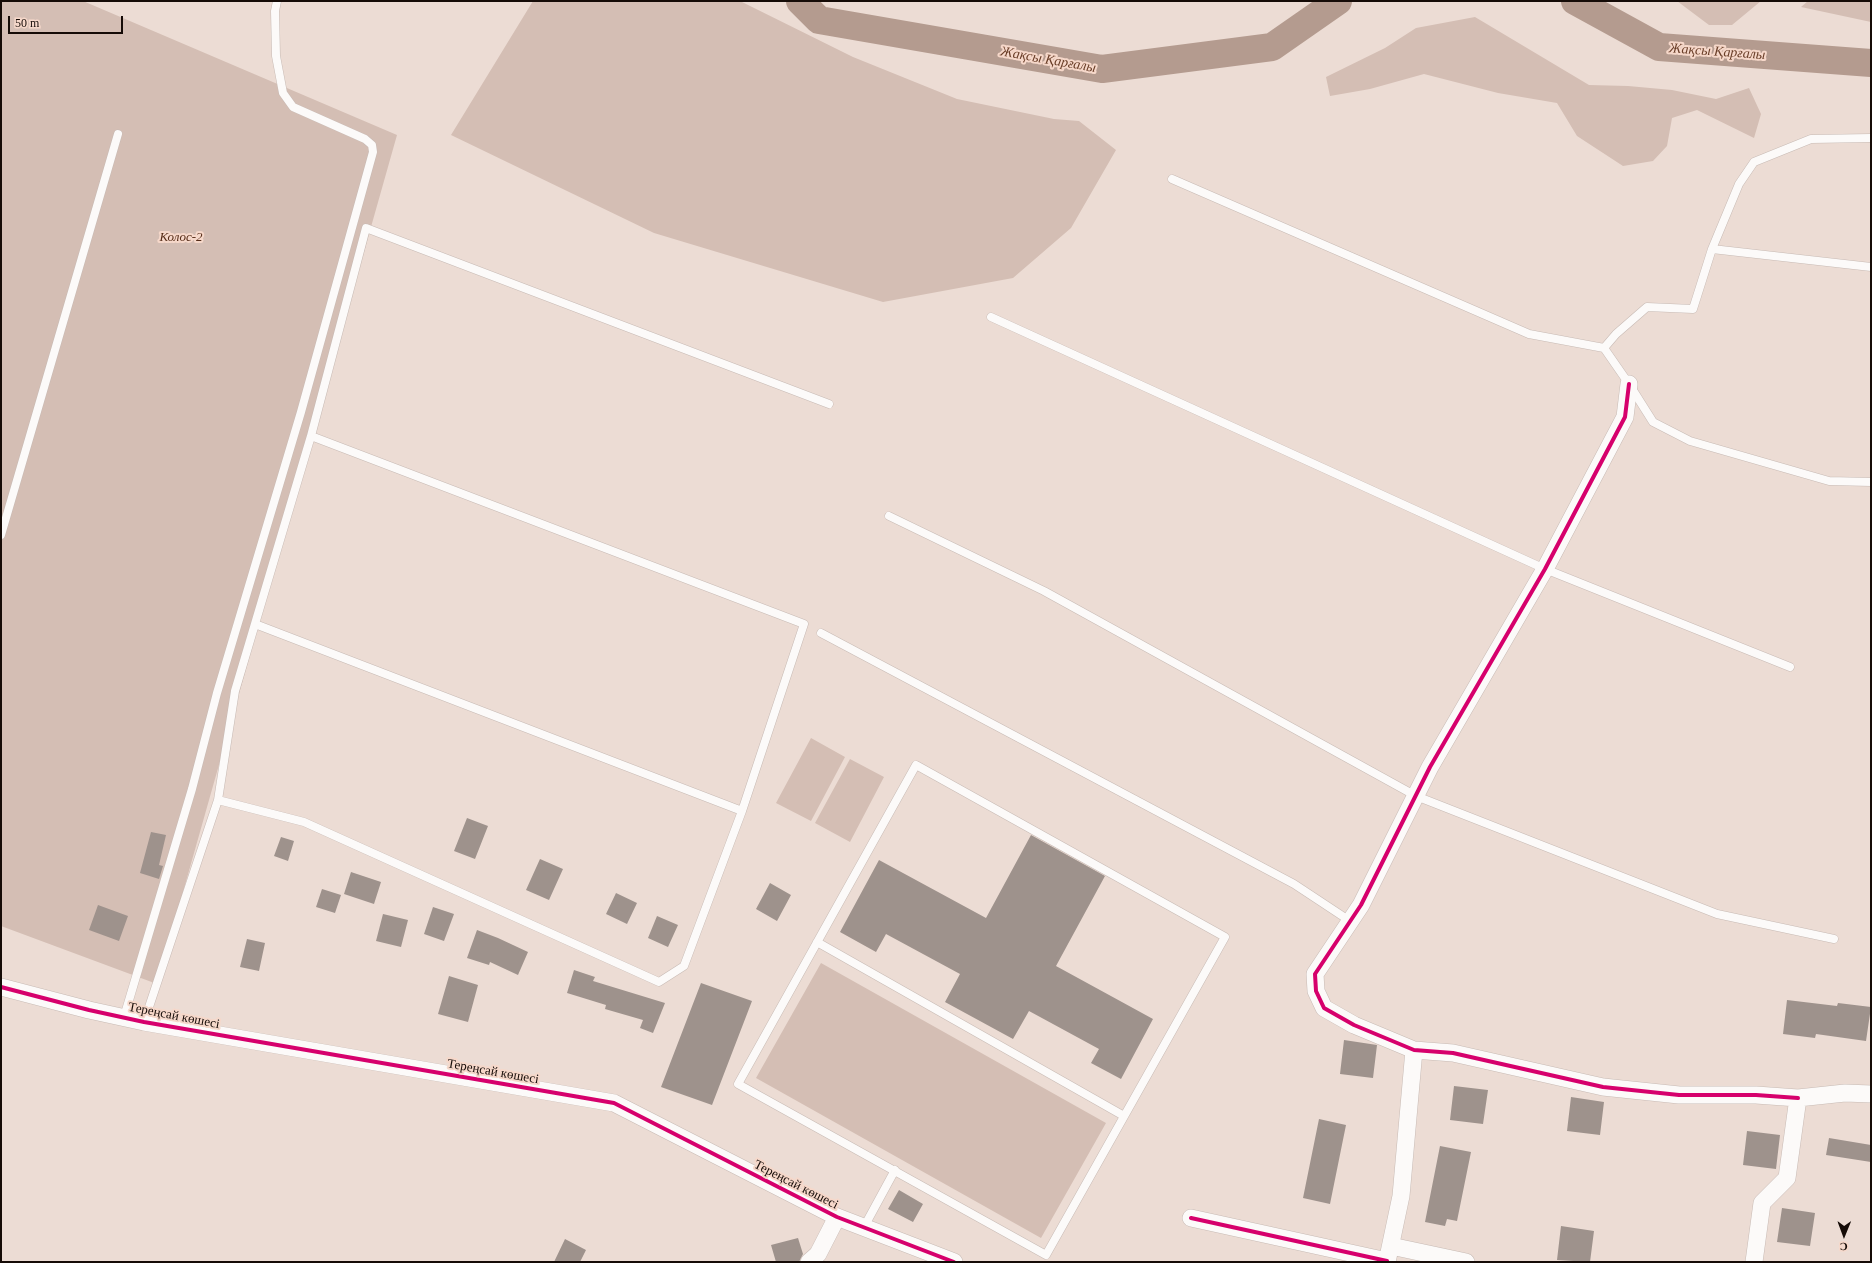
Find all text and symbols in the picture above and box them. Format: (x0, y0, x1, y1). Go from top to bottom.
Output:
scale bar (10, 8, 125, 34)
text: 50 m (15, 16, 39, 30)
water label: Жақсы Қарғалы (1668, 40, 1766, 64)
water label: Жақсы Қарғалы (999, 43, 1097, 77)
park label: Колос-2 (159, 230, 203, 246)
street label: Тереңсай көшесі (127, 1000, 221, 1032)
street label: Тереңсай көшесі (446, 1056, 540, 1088)
street label: Тереңсай көшесі (751, 1157, 841, 1213)
north arrow (1824, 1215, 1864, 1255)
text: С (1840, 1241, 1848, 1253)

